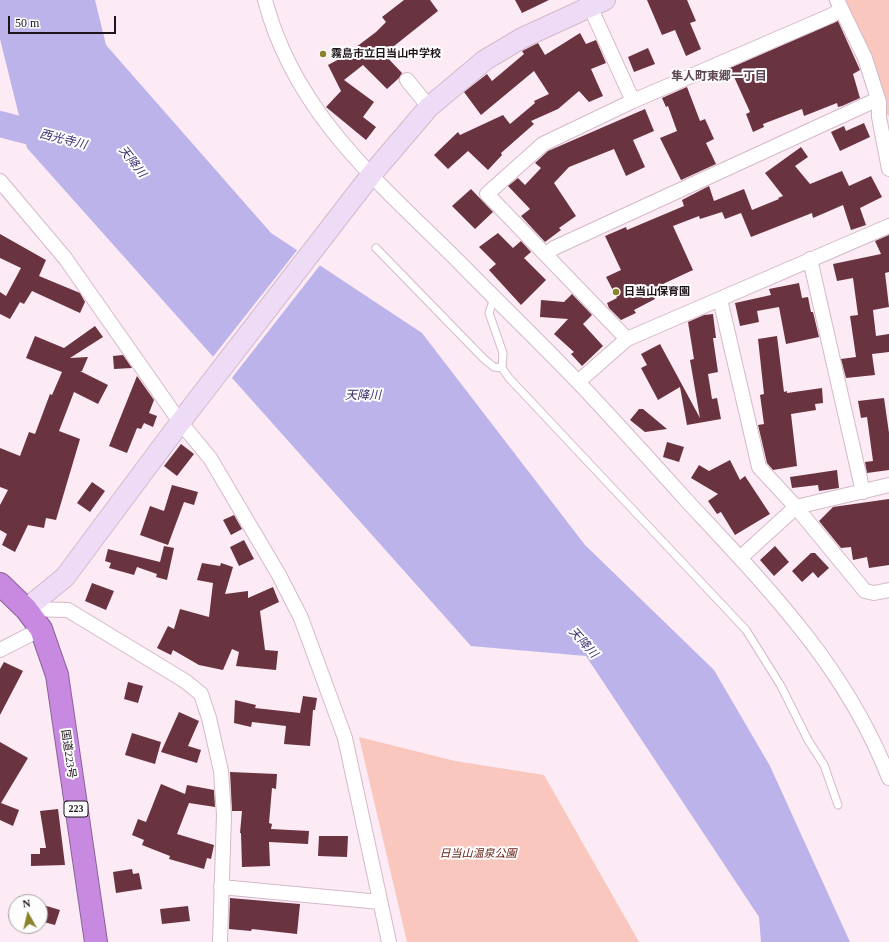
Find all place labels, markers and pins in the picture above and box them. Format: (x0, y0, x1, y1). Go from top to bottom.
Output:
place label: 霧島市立日当山中学校 (331, 47, 441, 61)
marker: 霧島市立日当山中学校 (318, 49, 328, 59)
place label: 日当山保育園 (624, 285, 690, 299)
marker: 日当山保育園 (611, 287, 621, 297)

